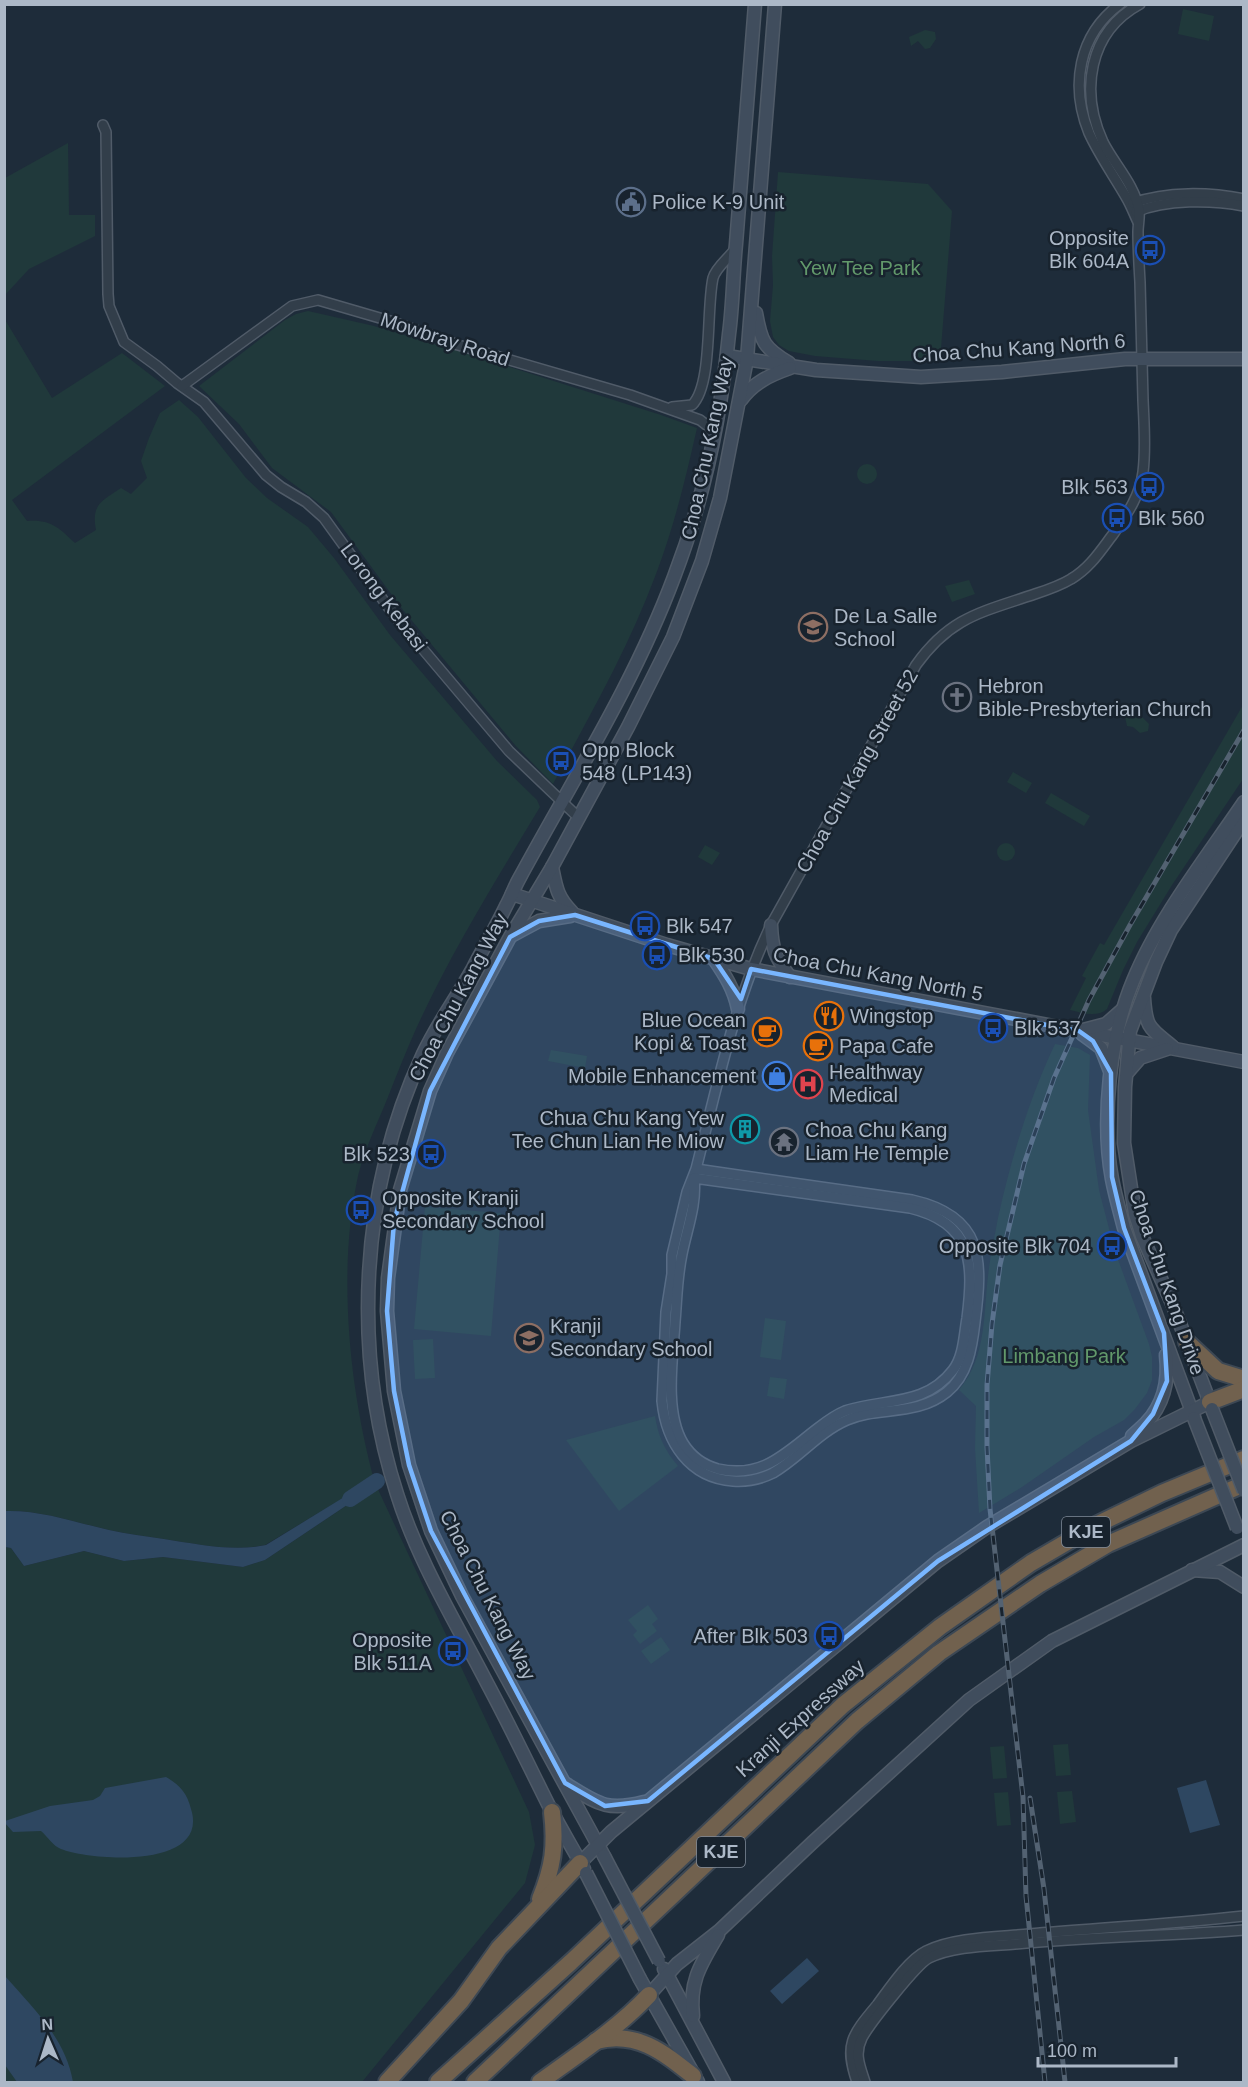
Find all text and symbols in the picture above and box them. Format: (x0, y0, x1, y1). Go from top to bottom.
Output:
public building icon: Police K-9 Unit (615, 186, 647, 218)
place label: Police K-9 Unit (652, 191, 785, 213)
place label: Opposite Blk 604A (1049, 227, 1130, 272)
bus stop icon: Opposite Blk 604A (1134, 234, 1166, 266)
park label: Yew Tee Park (799, 257, 922, 279)
street label: Mowbray Road (378, 308, 512, 370)
street label: Choa Chu Kang North 6 (912, 330, 1126, 366)
street label: Choa Chu Kang Way (677, 354, 737, 542)
bus stop icon: Blk 563 (1133, 471, 1165, 503)
place label: Blk 563 (1061, 476, 1128, 498)
bus stop icon: Blk 560 (1101, 502, 1133, 534)
place label: Blk 560 (1138, 507, 1205, 529)
street label: Lorong Kebasi (336, 539, 432, 655)
place label: De La Salle School (834, 605, 937, 650)
school or university icon: De La Salle School (797, 611, 829, 643)
street label: Choa Chu Kang Street 52 (792, 666, 922, 876)
place label: Hebron Bible-Presbyterian Church (978, 675, 1211, 720)
church icon: Hebron Bible-Presbyterian Church (941, 681, 973, 713)
place label: Opp Block 548 (LP143) (582, 739, 692, 784)
bus stop icon: Opp Block 548 (LP143) (545, 745, 577, 777)
street label: Choa Chu Kang Way (404, 909, 512, 1085)
bus stop icon: Blk 547 (629, 910, 661, 942)
place label: Blk 547 (666, 915, 733, 937)
bus stop icon: Blk 530 (641, 939, 673, 971)
street label: Choa Chu Kang North 5 (771, 943, 985, 1005)
place label: Blk 530 (678, 944, 745, 966)
restaurant icon: Wingstop (813, 1000, 845, 1032)
place label: Wingstop (850, 1005, 933, 1027)
place label: Blue Ocean Kopi & Toast (634, 1009, 746, 1054)
bus stop icon: Blk 537 (977, 1012, 1009, 1044)
cafe icon: Blue Ocean Kopi & Toast (751, 1016, 783, 1048)
place label: Blk 537 (1014, 1017, 1081, 1039)
cafe icon: Papa Cafe (802, 1030, 834, 1062)
place label: Papa Cafe (839, 1035, 934, 1057)
shop icon: Mobile Enhancement (761, 1060, 793, 1092)
place label: Healthway Medical (829, 1061, 922, 1106)
place label: Mobile Enhancement (568, 1065, 756, 1087)
hospital icon: Healthway Medical (792, 1068, 824, 1100)
place label: Chua Chu Kang Yew Tee Chun Lian He Miow (512, 1107, 725, 1152)
building icon: Chua Chu Kang Yew Tee Chun Lian He Miow (729, 1113, 761, 1145)
place label: Choa Chu Kang Liam He Temple (805, 1119, 949, 1164)
temple icon: Choa Chu Kang Liam He Temple (768, 1126, 800, 1158)
bus stop icon: Blk 523 (415, 1138, 447, 1170)
place label: Blk 523 (343, 1143, 410, 1165)
street label: Choa Chu Kang Drive (1125, 1186, 1209, 1378)
place label: Opposite Kranji Secondary School (382, 1187, 544, 1232)
bus stop icon: Opposite Kranji Secondary School (345, 1194, 377, 1226)
bus stop icon: Opposite Blk 704 (1096, 1230, 1128, 1262)
place label: Opposite Blk 704 (939, 1235, 1091, 1257)
place label: Kranji Secondary School (550, 1315, 712, 1360)
school or university icon: Kranji Secondary School (513, 1322, 545, 1354)
park label: Limbang Park (1002, 1345, 1127, 1367)
street label: Choa Chu Kang Way (436, 1507, 540, 1683)
road number: KJE (1062, 1517, 1110, 1547)
bus stop icon: After Blk 503 (813, 1620, 845, 1652)
place label: After Blk 503 (693, 1625, 808, 1647)
place label: Opposite Blk 511A (352, 1629, 433, 1674)
bus stop icon: Opposite Blk 511A (437, 1635, 469, 1667)
street label: Kranji Expressway (732, 1655, 868, 1781)
road number: KJE (697, 1837, 745, 1867)
north arrow (18, 2009, 78, 2069)
text: N (41, 2016, 53, 2033)
scale bar (1038, 2030, 1176, 2068)
text: 100 m (1047, 2041, 1097, 2061)

